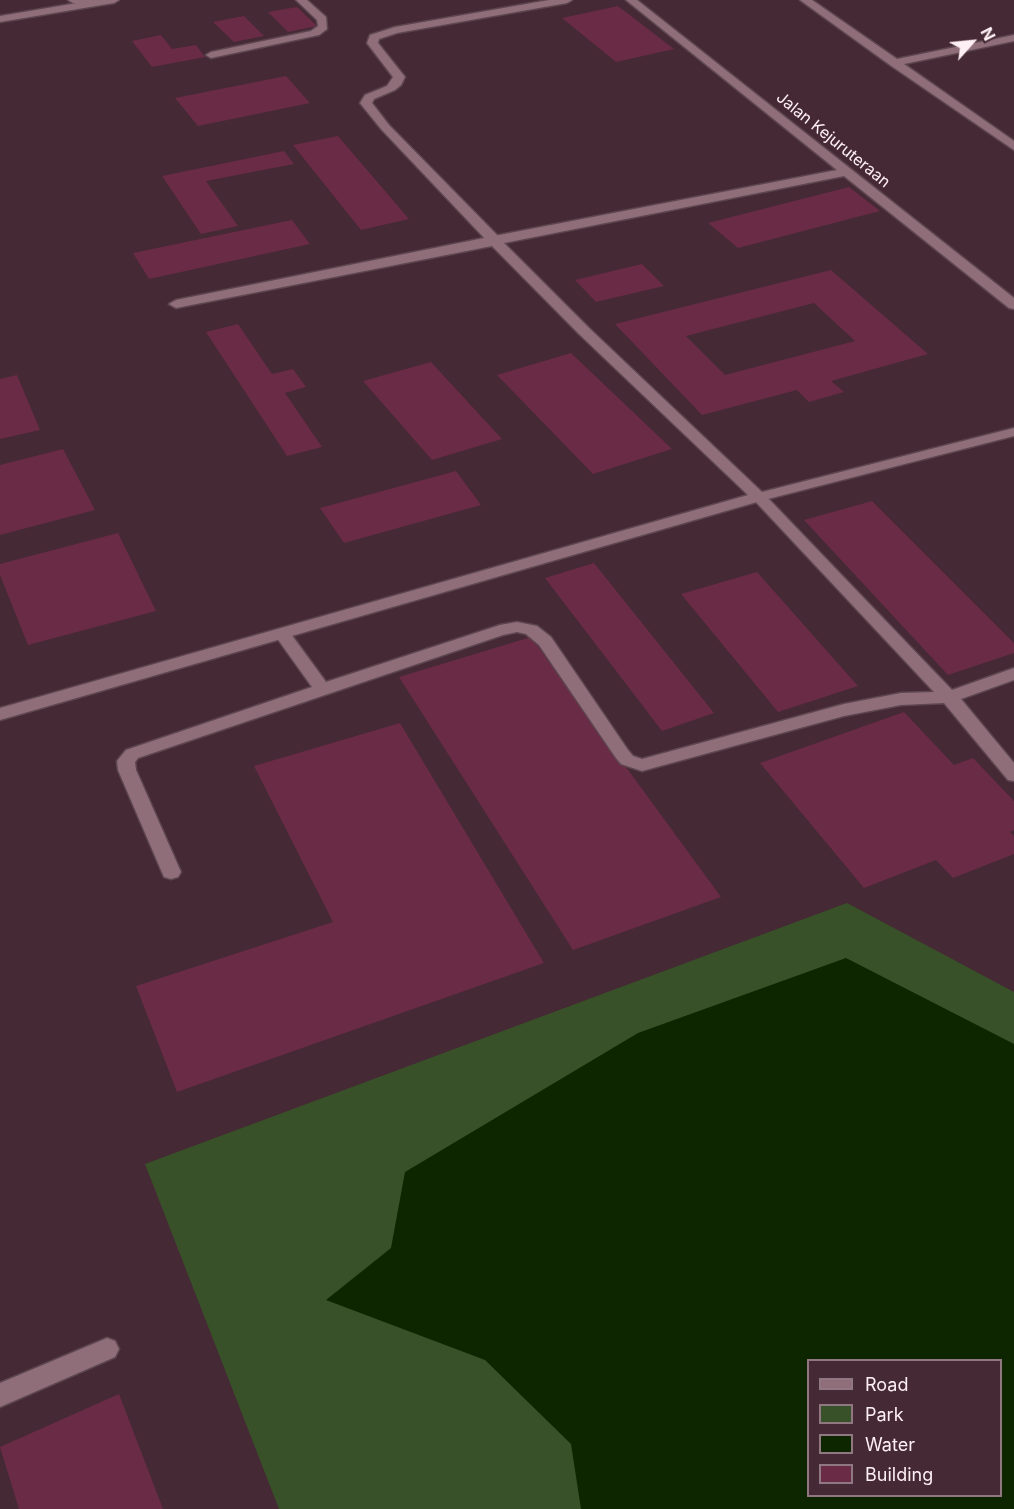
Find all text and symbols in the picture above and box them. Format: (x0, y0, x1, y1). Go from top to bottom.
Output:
north arrow (942, 12, 1002, 72)
text: N (976, 24, 1000, 44)
street label: Jalan Kejuruteraan (772, 88, 894, 192)
legend (807, 1359, 1002, 1497)
text: Road (865, 1374, 908, 1395)
text: Park (865, 1404, 904, 1425)
text: Water (865, 1434, 915, 1455)
text: Building (865, 1464, 933, 1485)

